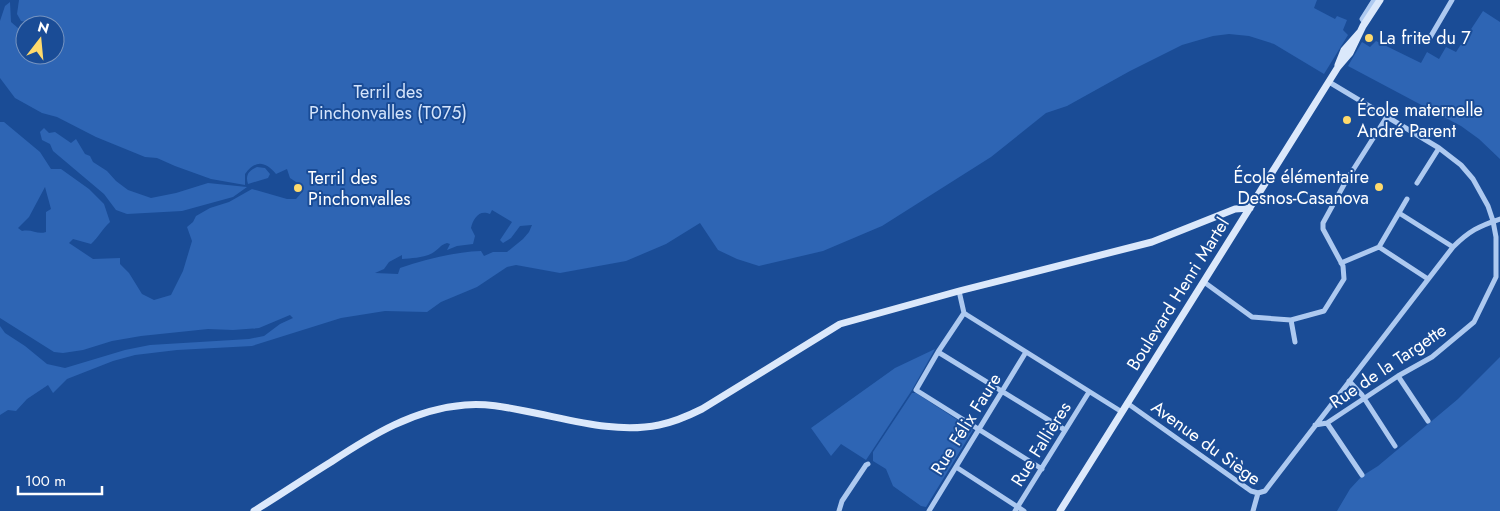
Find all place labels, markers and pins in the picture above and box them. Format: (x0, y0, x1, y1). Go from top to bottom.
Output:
place label: La frite du 7 (1379, 25, 1471, 51)
marker: La frite du 7 (1363, 32, 1375, 44)
place label: École maternelle André Parent (1357, 97, 1483, 144)
marker: École maternelle André Parent (1341, 114, 1353, 126)
place label: École élémentaire Desnos-Casanova (1234, 164, 1369, 211)
place label: Terril des Pinchonvalles (308, 165, 411, 212)
marker: École élémentaire Desnos-Casanova (1373, 181, 1385, 193)
marker: Terril des Pinchonvalles (292, 182, 304, 194)

